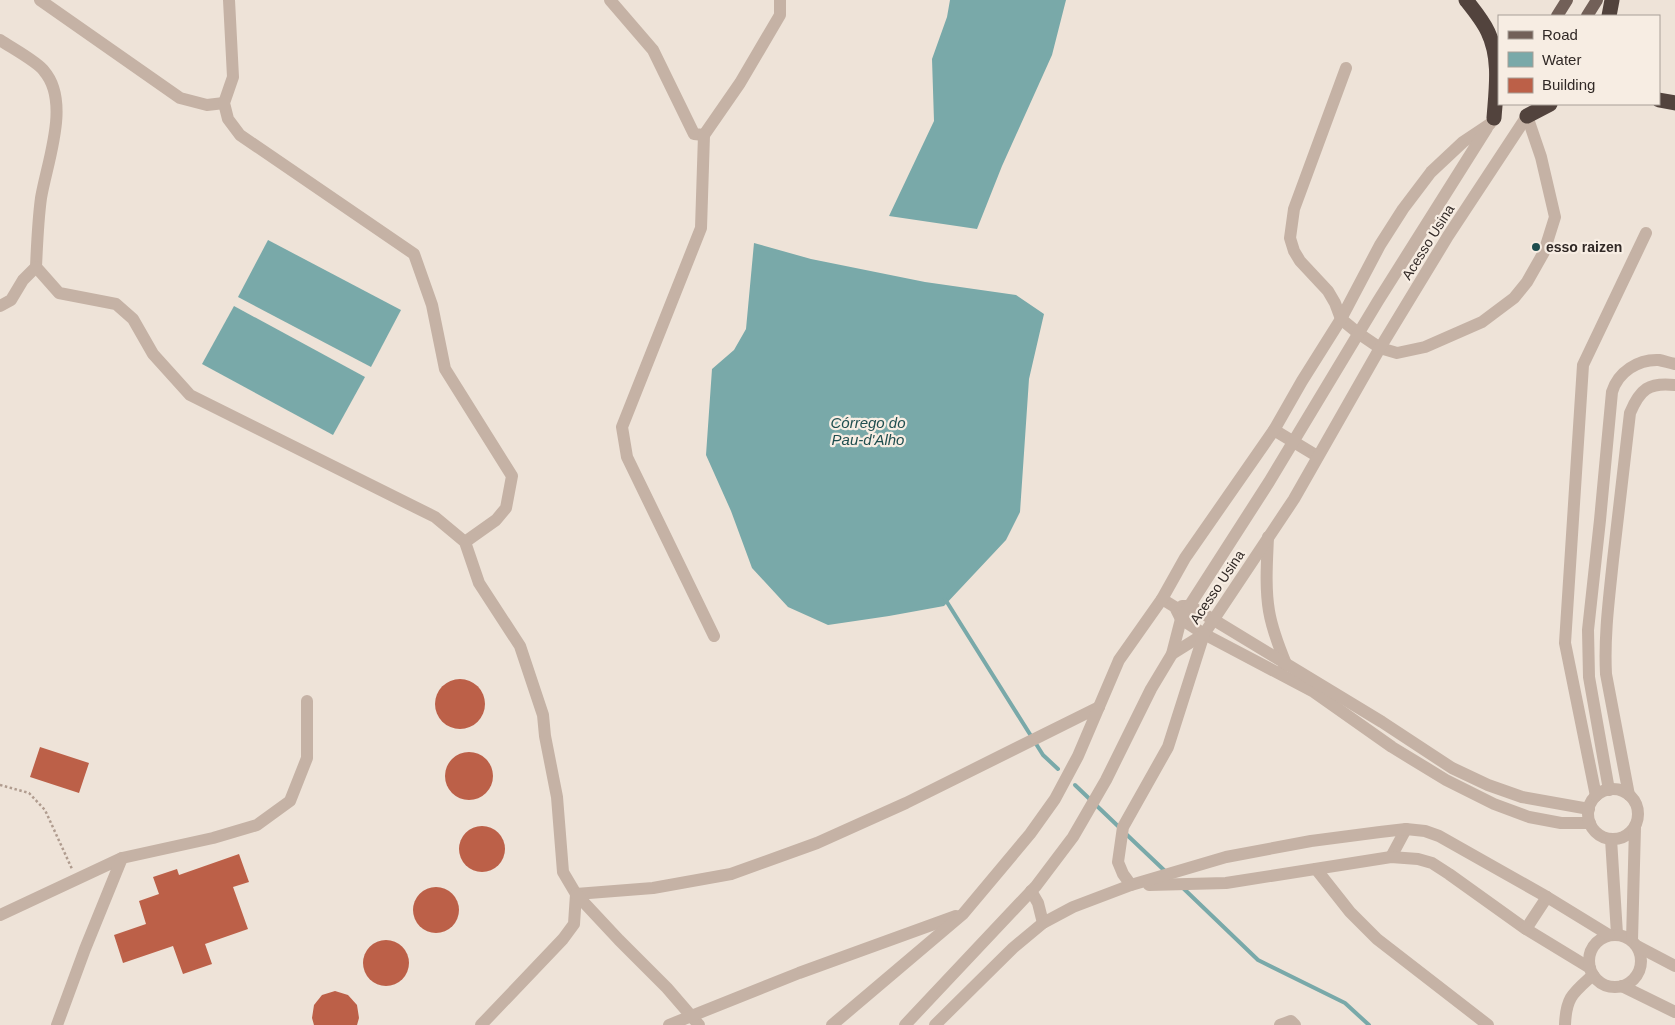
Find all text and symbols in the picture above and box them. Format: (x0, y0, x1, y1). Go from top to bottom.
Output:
legend (1498, 15, 1660, 105)
text: Road (1542, 26, 1578, 43)
text: Water (1542, 51, 1581, 68)
text: Building (1542, 76, 1595, 93)
street label: Acesso Usina (1399, 201, 1458, 283)
place label: esso raizen (1546, 239, 1622, 255)
marker: esso raizen (1530, 241, 1542, 253)
water label: Córrego do Pau-d'Alho (830, 414, 906, 448)
street label: Acesso Usina (1186, 547, 1248, 627)

